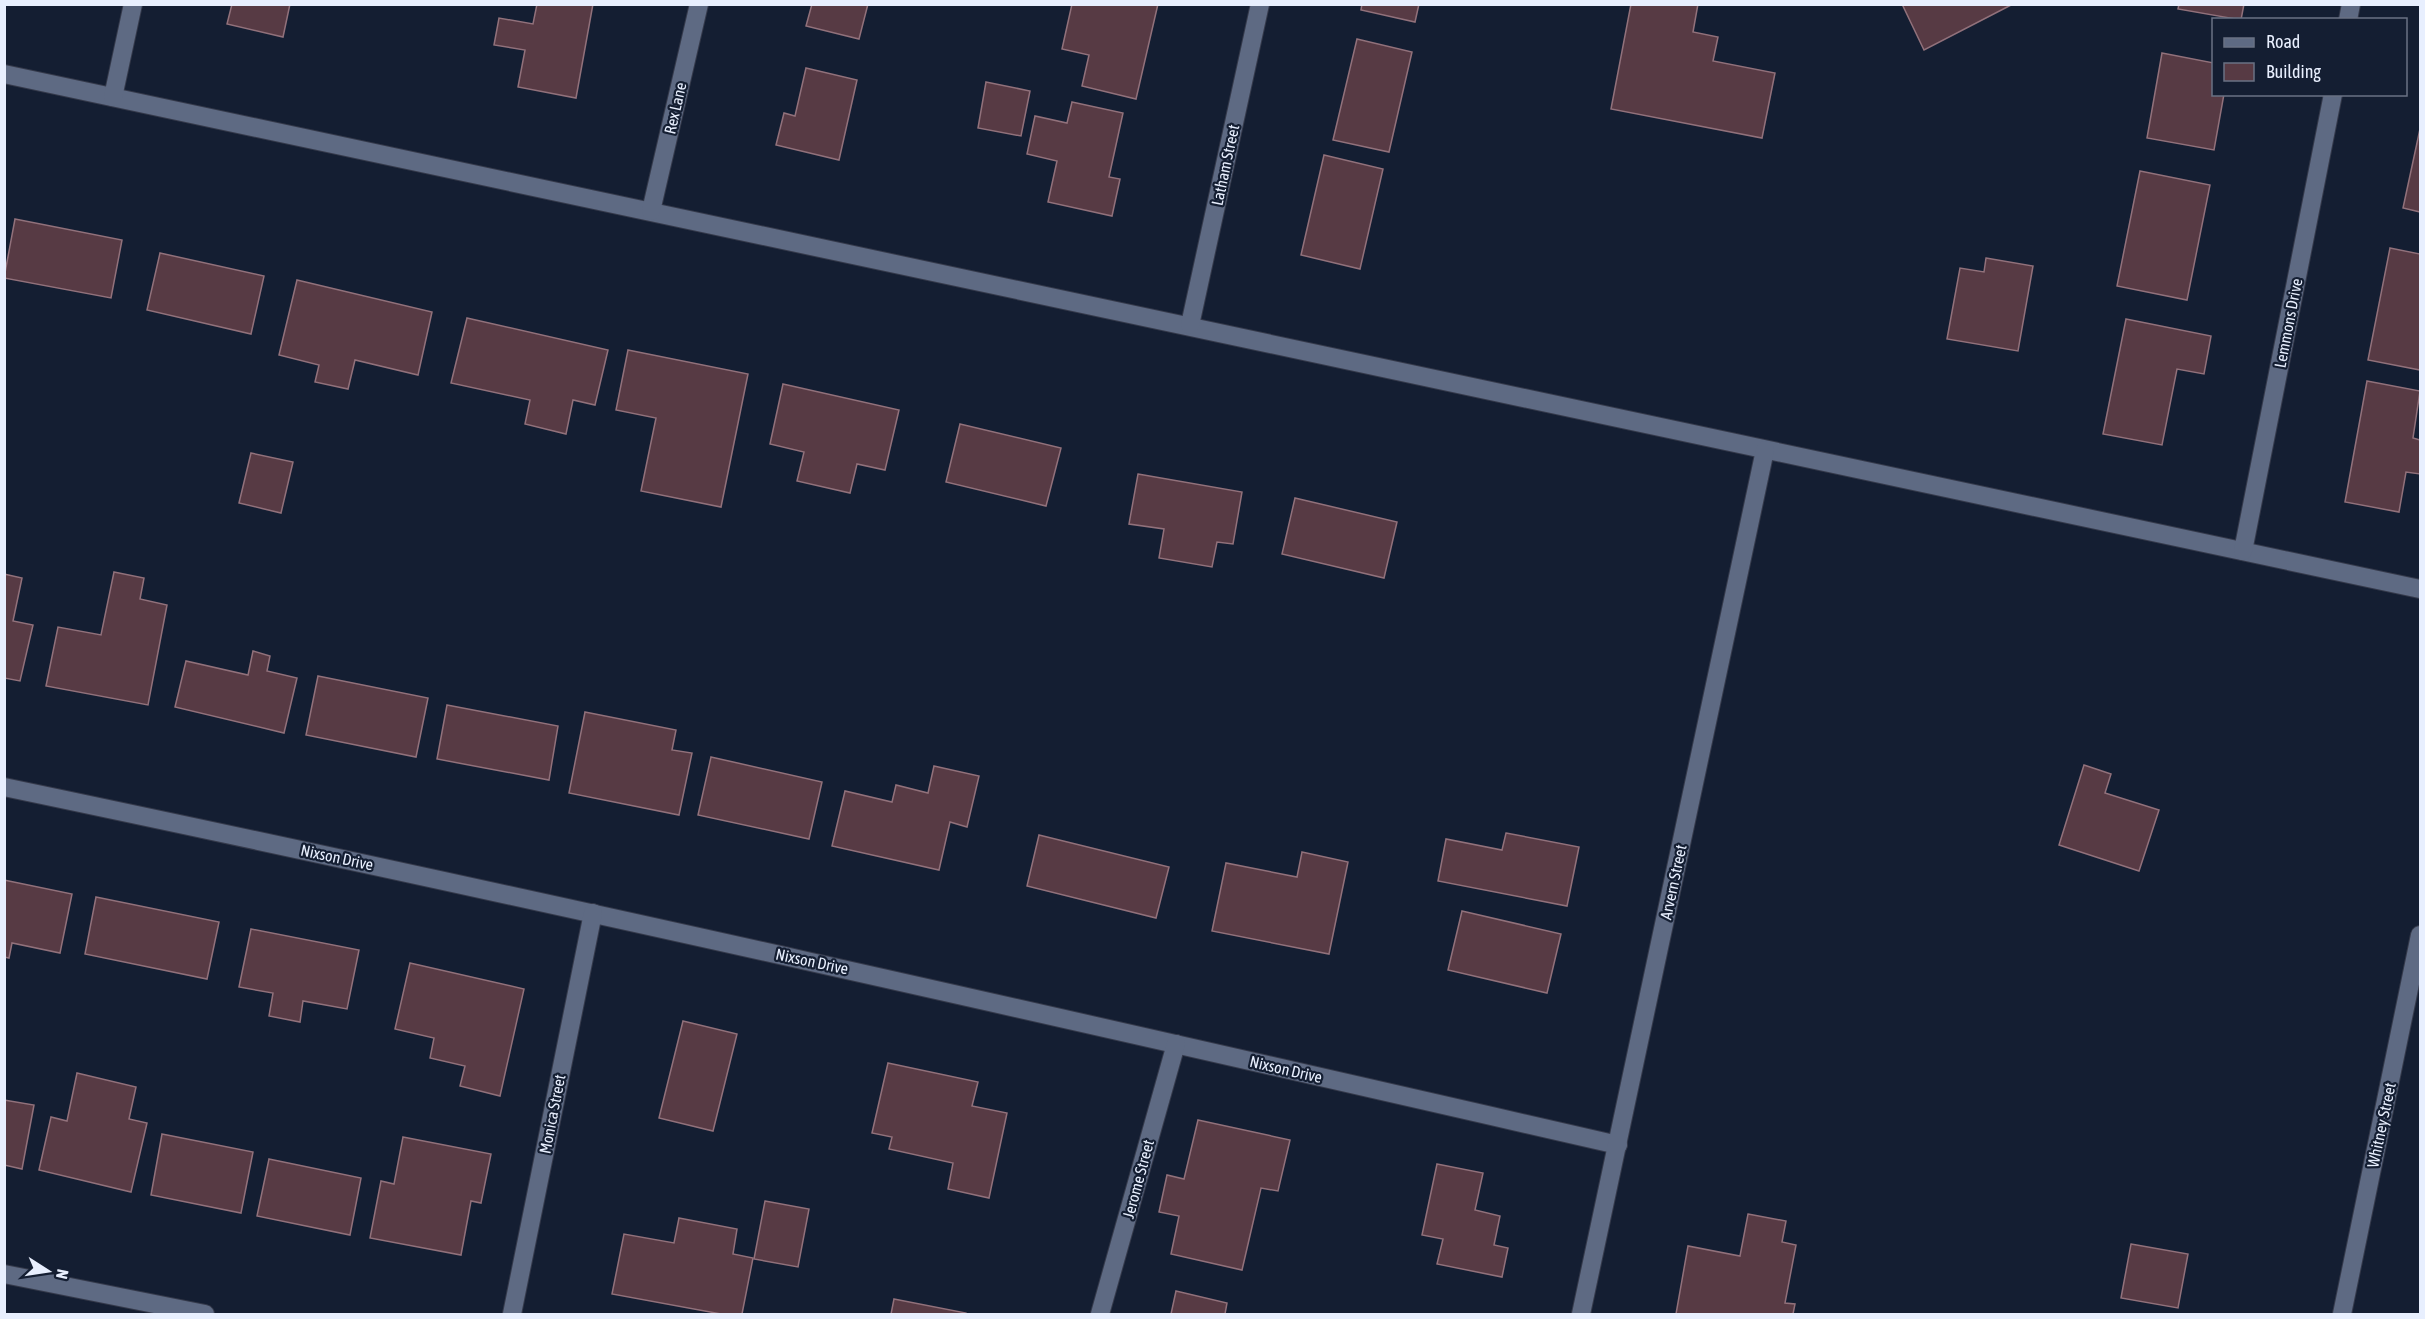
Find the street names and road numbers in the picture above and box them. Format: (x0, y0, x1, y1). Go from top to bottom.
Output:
street label: Rex Lane (660, 80, 690, 136)
street label: Latham Street (1208, 123, 1242, 207)
street label: Lemmons Drive (2271, 277, 2305, 369)
street label: Nixson Drive (299, 841, 375, 873)
street label: Arvern Street (1656, 843, 1690, 921)
street label: Nixson Drive (774, 945, 850, 977)
street label: Nixson Drive (1248, 1052, 1324, 1086)
street label: Monica Street (536, 1072, 569, 1155)
street label: Whitney Street (2363, 1080, 2400, 1169)
street label: Jerome Street (1119, 1137, 1157, 1220)

